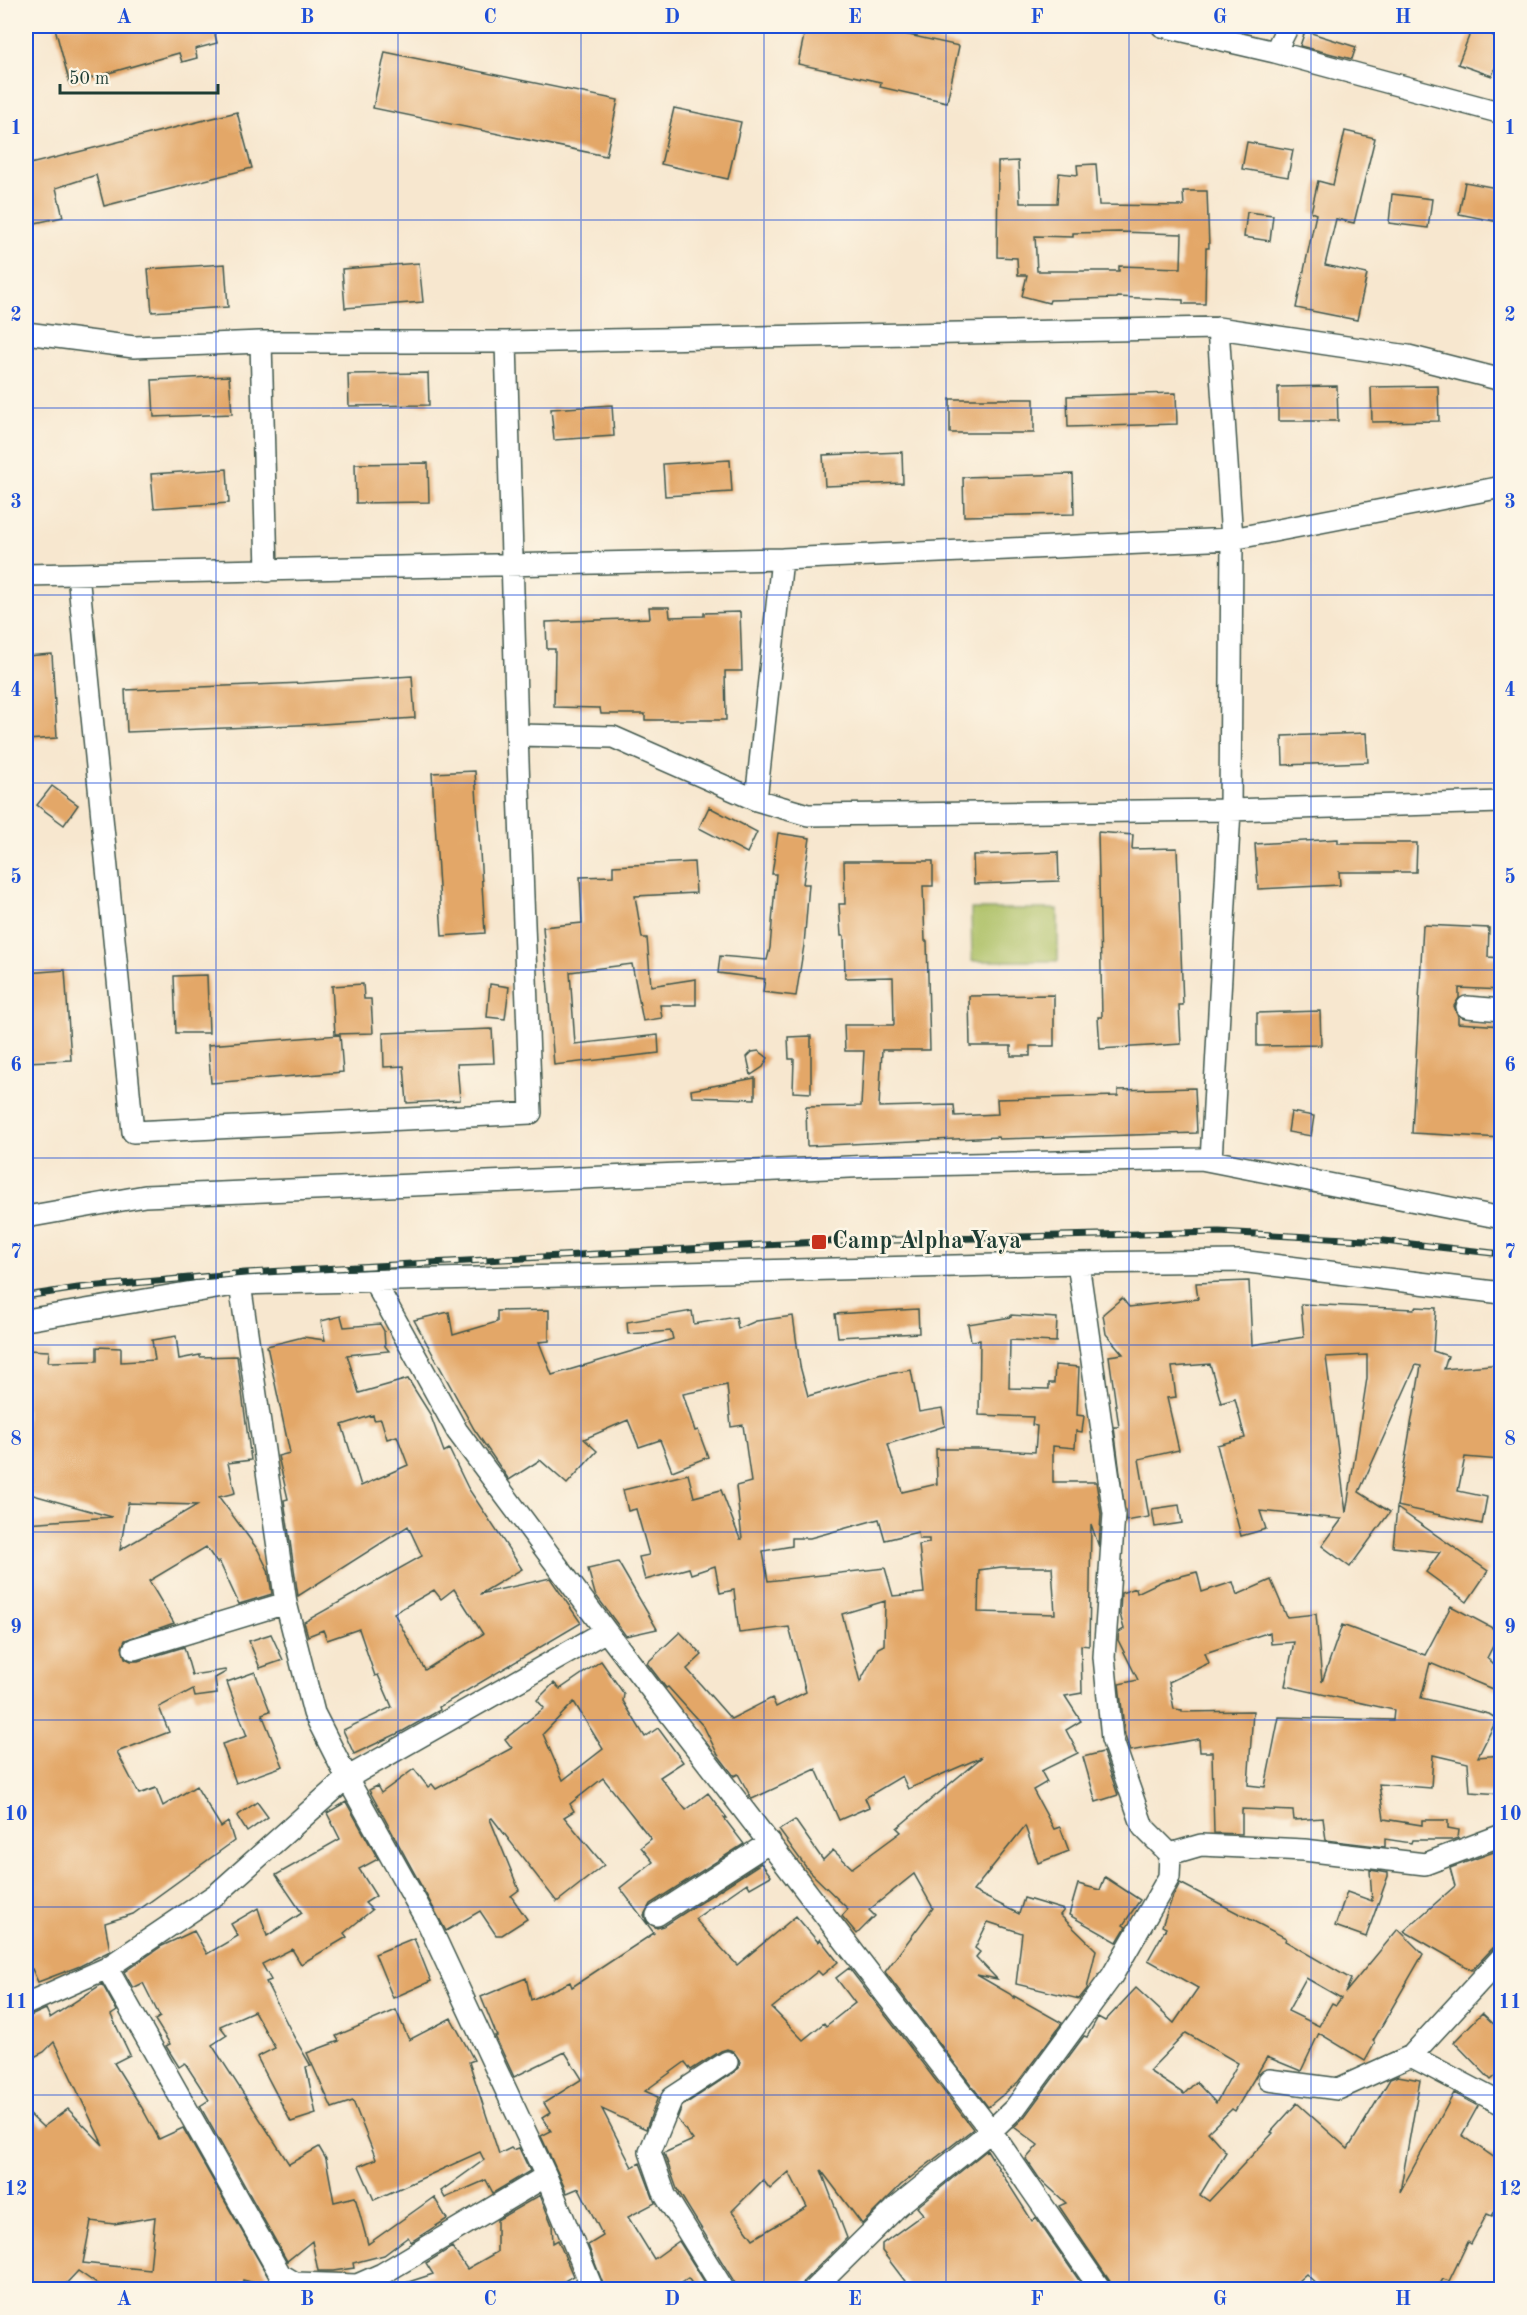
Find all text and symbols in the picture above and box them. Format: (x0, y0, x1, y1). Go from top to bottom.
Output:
text: A (116, 8, 132, 28)
text: B (300, 8, 314, 28)
text: C (483, 8, 497, 28)
text: D (664, 8, 680, 28)
text: E (848, 8, 862, 28)
text: F (1030, 8, 1044, 28)
text: G (1213, 8, 1227, 28)
text: H (1395, 8, 1411, 28)
scale bar (60, 57, 218, 95)
text: 50 m (69, 70, 109, 88)
text: 1 (10, 119, 22, 139)
text: 1 (1504, 119, 1516, 139)
text: 2 (10, 306, 22, 326)
text: 2 (1504, 306, 1516, 326)
text: 3 (10, 493, 22, 513)
text: 3 (1504, 493, 1516, 513)
text: 4 (10, 681, 22, 701)
text: 4 (1504, 681, 1516, 701)
text: 5 (10, 867, 22, 888)
text: 5 (1504, 867, 1516, 888)
text: 6 (10, 1056, 22, 1076)
text: 6 (1504, 1056, 1516, 1076)
place label: Camp Alpha Yaya (832, 1230, 1021, 1254)
marker: Camp Alpha Yaya (810, 1233, 828, 1251)
text: 7 (10, 1243, 22, 1263)
text: 7 (1504, 1243, 1516, 1263)
text: 8 (10, 1430, 22, 1450)
text: 8 (1504, 1430, 1516, 1450)
text: 9 (10, 1618, 22, 1638)
text: 9 (1504, 1618, 1516, 1638)
text: 10 (4, 1805, 28, 1825)
text: 10 (1498, 1805, 1522, 1825)
text: 11 (4, 1993, 28, 2013)
text: 11 (1498, 1993, 1522, 2013)
text: 12 (4, 2180, 28, 2200)
text: 12 (1498, 2180, 1522, 2200)
text: A (116, 2290, 132, 2310)
text: B (300, 2290, 314, 2310)
text: C (483, 2290, 497, 2310)
text: D (664, 2290, 680, 2310)
text: E (848, 2290, 862, 2310)
text: F (1030, 2290, 1044, 2310)
text: G (1213, 2290, 1227, 2310)
text: H (1395, 2290, 1411, 2310)

